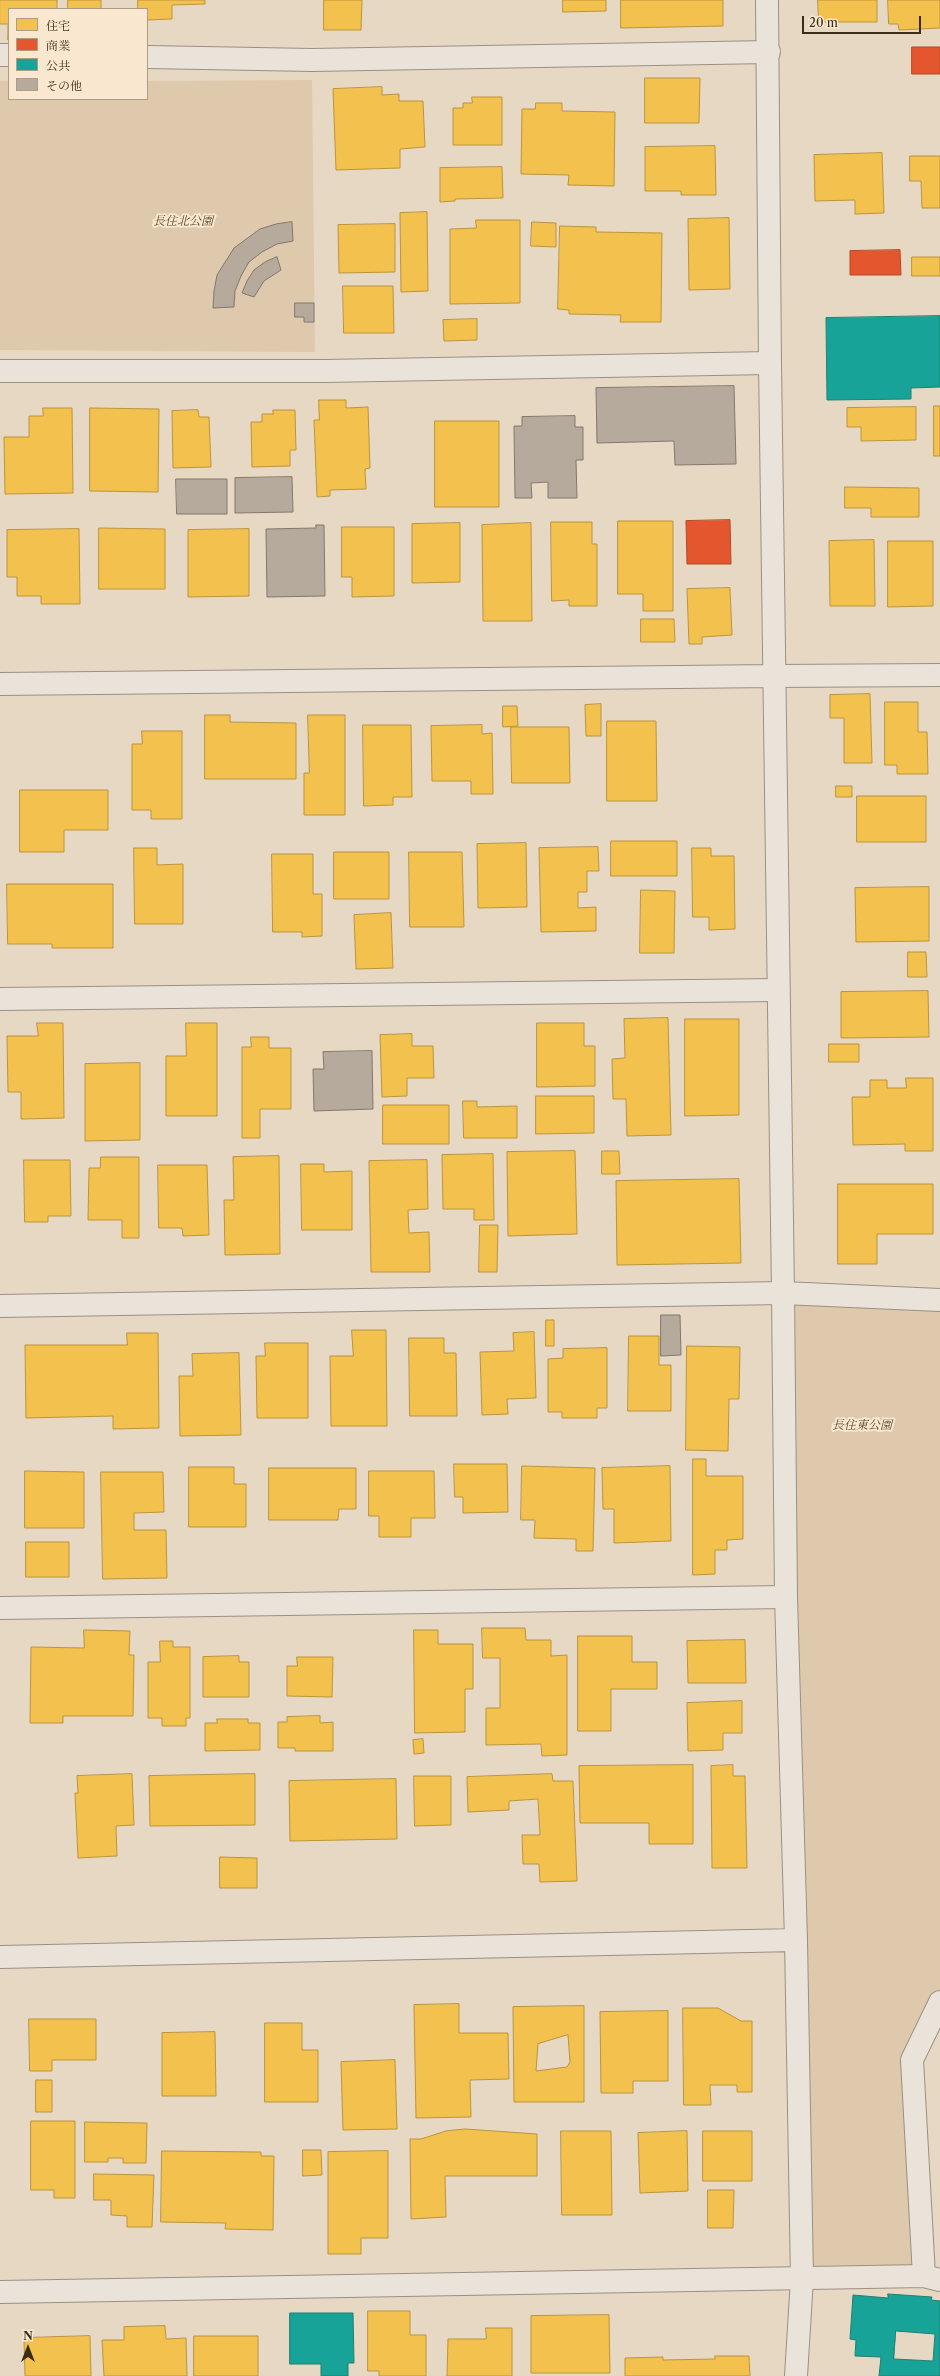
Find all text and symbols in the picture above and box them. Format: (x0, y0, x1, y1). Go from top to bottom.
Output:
legend (8, 8, 148, 100)
scale bar (804, 8, 923, 34)
text: 20 m (809, 15, 838, 30)
text: 住宅 (46, 18, 70, 33)
text: 商業 (46, 38, 70, 53)
text: 公共 (46, 58, 70, 73)
text: その他 (46, 78, 82, 93)
park label: 長住北公園 (153, 215, 213, 229)
park label: 長住東公園 (832, 1419, 892, 1433)
north arrow (8, 2328, 48, 2368)
text: N (23, 2329, 33, 2343)

